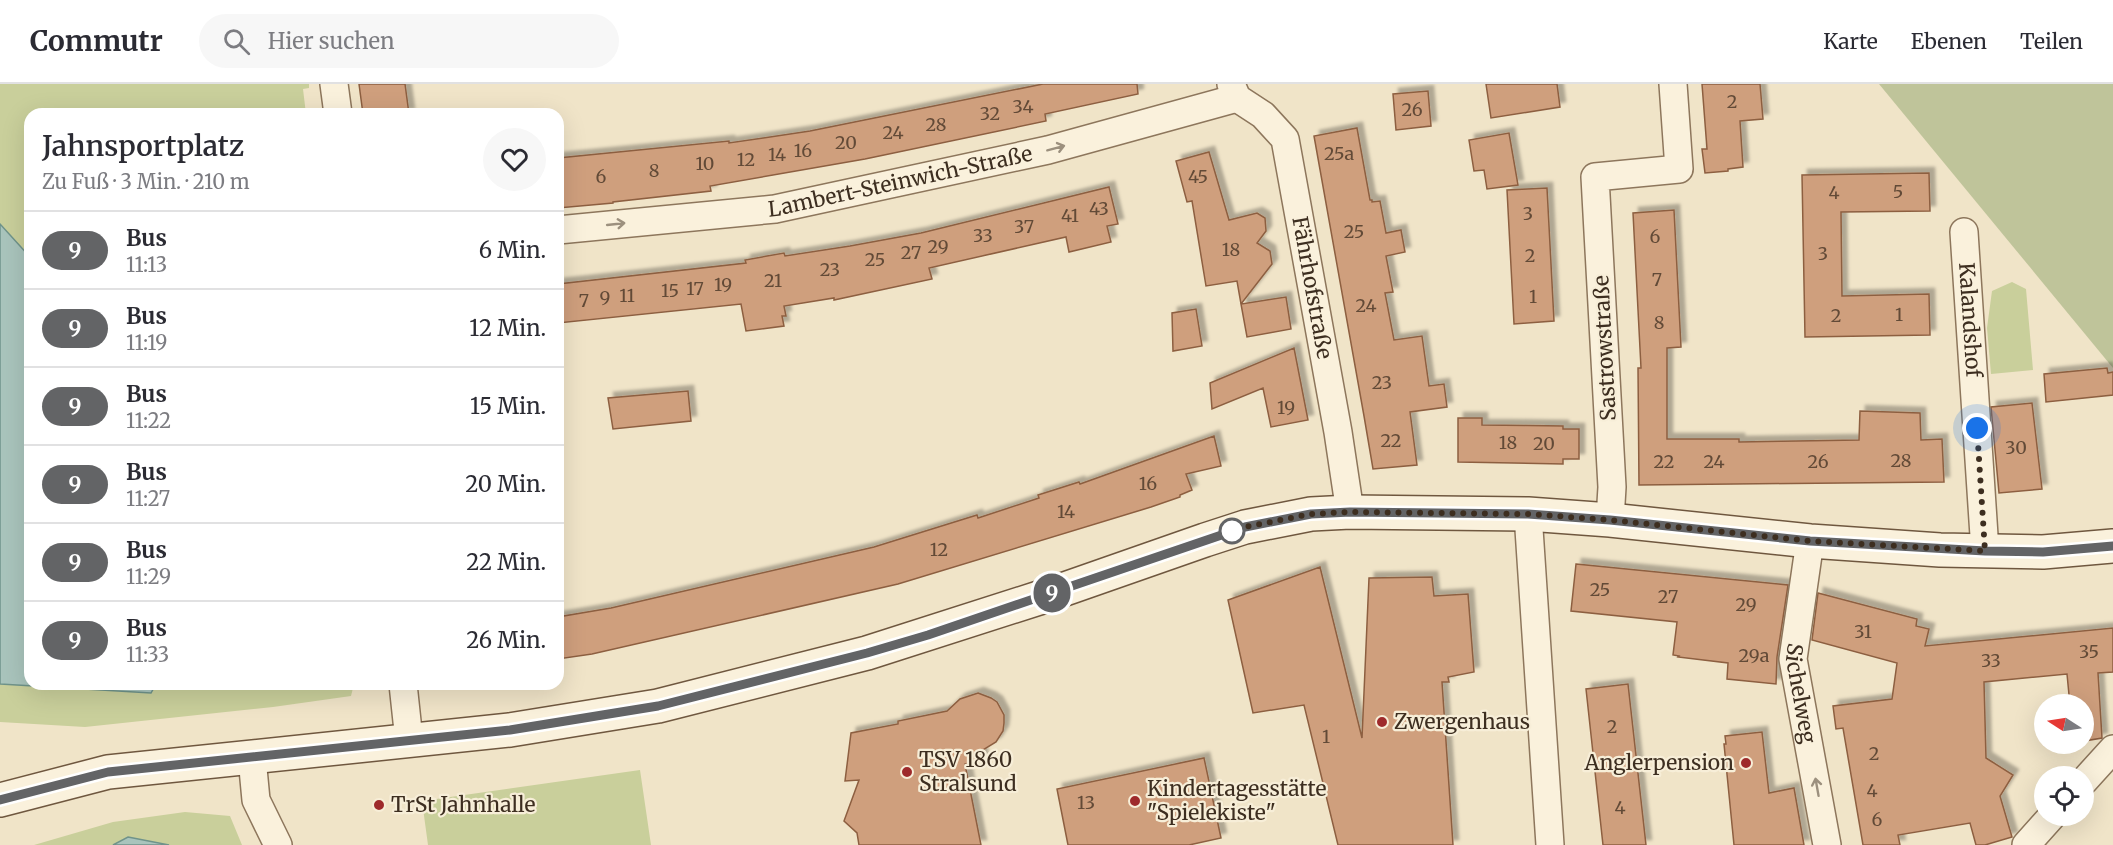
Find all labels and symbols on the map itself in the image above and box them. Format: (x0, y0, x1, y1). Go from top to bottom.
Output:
house number: 2 (1727, 90, 1737, 113)
house number: 34 (1012, 95, 1034, 118)
house number: 26 (1401, 98, 1423, 121)
house number: 32 (980, 102, 1000, 125)
house number: 28 (925, 113, 947, 136)
house number: 24 (882, 121, 904, 144)
house number: 20 (835, 131, 857, 154)
house number: 16 (794, 139, 812, 162)
street label: Lambert-Steinwich-Straße (767, 140, 1035, 223)
one-way arrow (1046, 142, 1065, 153)
house number: 25a (1324, 142, 1354, 165)
house number: 14 (768, 143, 786, 166)
house number: 12 (737, 148, 755, 171)
house number: 10 (696, 152, 714, 175)
house number: 8 (649, 159, 659, 182)
house number: 6 (596, 165, 607, 188)
house number: 45 (1188, 165, 1208, 188)
house number: 5 (1893, 180, 1903, 203)
house number: 4 (1828, 181, 1840, 204)
house number: 43 (1089, 197, 1109, 220)
house number: 3 (1523, 202, 1533, 225)
house number: 41 (1061, 204, 1079, 227)
street label: Fährhofstraße (1286, 214, 1339, 361)
house number: 37 (1014, 215, 1034, 238)
one-way arrow (606, 218, 626, 229)
house number: 25 (1344, 220, 1364, 243)
house number: 33 (973, 224, 993, 247)
house number: 6 (1650, 225, 1661, 248)
house number: 29 (927, 235, 949, 258)
house number: 18 (1222, 238, 1240, 261)
house number: 27 (901, 241, 921, 264)
house number: 3 (1818, 242, 1828, 265)
house number: 2 (1525, 244, 1535, 267)
house number: 25 (865, 248, 885, 271)
house number: 23 (820, 258, 840, 281)
street label: Kalandshof (1953, 262, 1988, 379)
house number: 7 (1652, 268, 1662, 291)
house number: 21 (764, 269, 782, 292)
house number: 19 (714, 273, 732, 296)
street label: Sastrowstraße (1587, 275, 1622, 421)
house number: 17 (686, 277, 704, 300)
house number: 15 (661, 279, 679, 302)
house number: 11 (619, 284, 635, 307)
house number: 1 (1529, 285, 1537, 308)
house number: 9 (600, 286, 610, 309)
house number: 7 (579, 289, 589, 312)
house number: 24 (1355, 294, 1377, 317)
house number: 1 (1895, 303, 1903, 326)
house number: 2 (1831, 304, 1841, 327)
house number: 8 (1654, 311, 1664, 334)
house number: 23 (1372, 371, 1392, 394)
house number: 19 (1277, 396, 1295, 419)
your location (1962, 413, 1992, 443)
house number: 22 (1380, 429, 1402, 452)
house number: 18 (1499, 431, 1517, 454)
house number: 20 (1533, 432, 1555, 455)
house number: 30 (2005, 436, 2027, 459)
house number: 28 (1890, 449, 1912, 472)
house number: 22 (1653, 450, 1675, 473)
house number: 24 (1703, 450, 1725, 473)
house number: 26 (1807, 450, 1829, 473)
house number: 16 (1139, 472, 1157, 495)
house number: 14 (1057, 500, 1075, 523)
unlabelled marker (1219, 518, 1245, 544)
house number: 12 (930, 538, 948, 561)
line badge: 9 (1032, 574, 1072, 612)
house number: 25 (1590, 578, 1610, 601)
house number: 27 (1658, 585, 1678, 608)
house number: 29 (1735, 593, 1757, 616)
house number: 31 (1854, 620, 1872, 643)
house number: 35 (2079, 640, 2099, 663)
street label: Sichelweg (1780, 641, 1822, 746)
house number: 29a (1739, 644, 1770, 667)
house number: 33 (1981, 649, 2001, 672)
north arrow (2034, 694, 2094, 754)
place label: Zwergenhaus (1394, 708, 1530, 735)
marker: Zwergenhaus (1375, 715, 1389, 729)
house number: 2 (1607, 715, 1617, 738)
house number: 1 (1322, 725, 1330, 748)
house number: 2 (1869, 742, 1879, 765)
place label: TSV 1860 Stralsund (919, 746, 1017, 797)
place label: Anglerpension (1584, 749, 1734, 776)
marker: Anglerpension (1739, 756, 1753, 770)
marker: TSV 1860 Stralsund (900, 765, 914, 779)
place label: Kindertagesstätte "Spielekiste" (1147, 775, 1326, 826)
one-way arrow (1811, 778, 1822, 798)
house number: 4 (1866, 779, 1878, 802)
place label: TrSt Jahnhalle (391, 791, 536, 818)
house number: 13 (1077, 791, 1095, 814)
marker: Kindertagesstätte "Spielekiste" (1128, 794, 1142, 808)
house number: 4 (1614, 796, 1626, 819)
marker: TrSt Jahnhalle (372, 798, 386, 812)
house number: 6 (1872, 808, 1883, 831)

